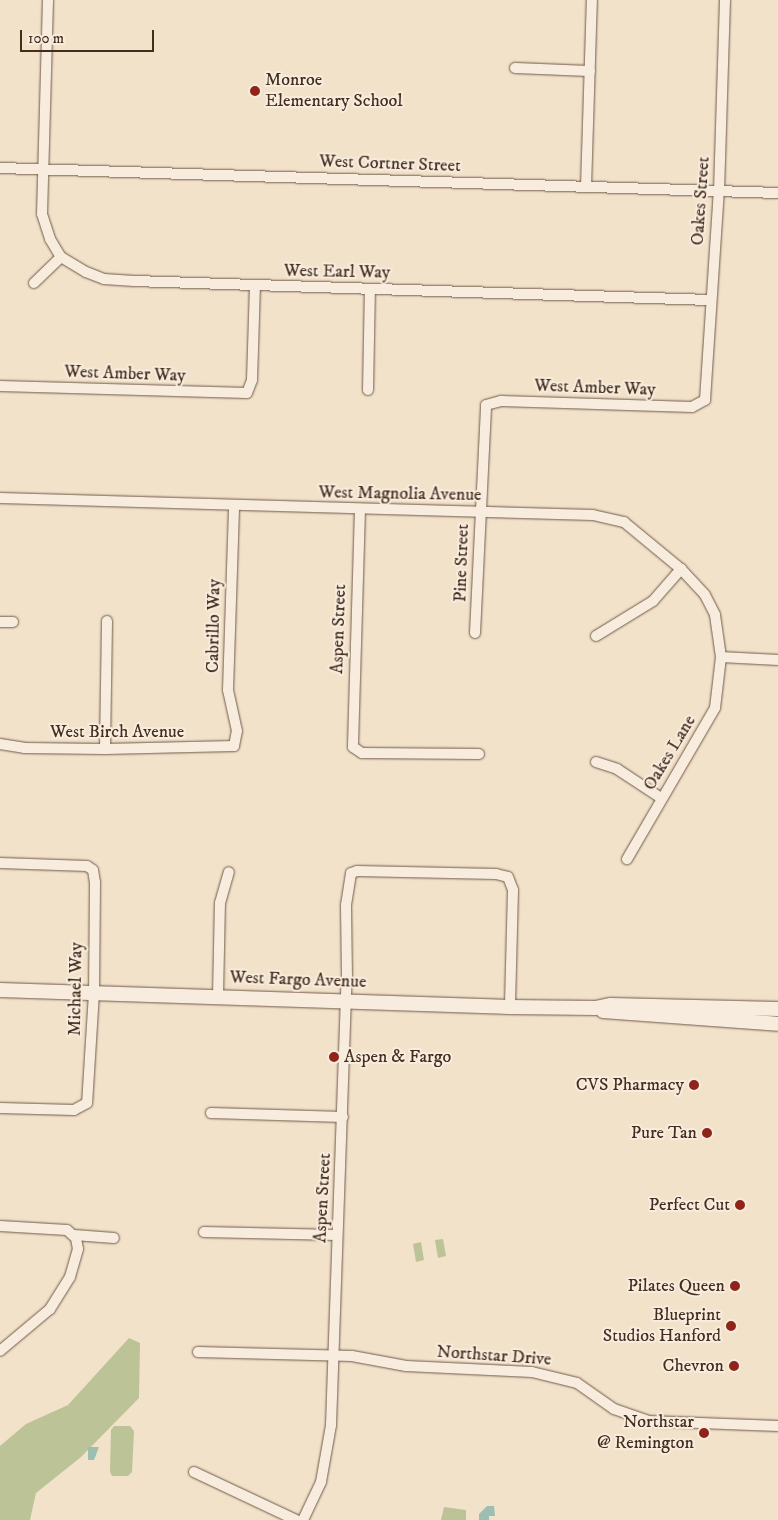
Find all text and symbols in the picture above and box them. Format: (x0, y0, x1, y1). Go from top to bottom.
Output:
scale bar (22, 20, 156, 52)
text: 100 m (28, 29, 64, 48)
place label: Monroe Elementary School (265, 70, 403, 112)
marker: Monroe Elementary School (249, 85, 261, 97)
street label: West Cortner Street (319, 151, 461, 177)
street label: Oakes Street (687, 156, 715, 246)
street label: West Earl Way (284, 260, 390, 284)
street label: West Amber Way (64, 361, 186, 387)
street label: West Amber Way (534, 375, 656, 401)
street label: West Magnolia Avenue (318, 482, 482, 506)
street label: Pine Street (450, 523, 474, 603)
street label: Cabrillo Way (202, 579, 226, 673)
street label: Aspen Street (327, 584, 351, 674)
street label: Oakes Lane (639, 711, 701, 795)
street label: West Birch Avenue (50, 721, 184, 743)
street label: Michael Way (64, 942, 88, 1036)
street label: West Fargo Avenue (229, 967, 367, 993)
place label: Aspen & Fargo (344, 1046, 451, 1068)
marker: Aspen & Fargo (328, 1051, 340, 1063)
place label: CVS Pharmacy (576, 1074, 684, 1096)
marker: CVS Pharmacy (688, 1079, 700, 1091)
place label: Pure Tan (631, 1122, 697, 1144)
marker: Pure Tan (701, 1127, 713, 1139)
street label: Aspen Street (310, 1153, 336, 1243)
place label: Perfect Cut (649, 1194, 730, 1216)
marker: Perfect Cut (734, 1199, 746, 1211)
place label: Pilates Queen (627, 1275, 725, 1297)
marker: Pilates Queen (729, 1280, 741, 1292)
place label: Blueprint Studios Hanford (603, 1305, 721, 1348)
marker: Blueprint Studios Hanford (725, 1320, 737, 1332)
street label: Northstar Drive (436, 1341, 552, 1371)
place label: Chevron (662, 1355, 724, 1377)
marker: Chevron (728, 1360, 740, 1372)
place label: Northstar @ Remington (597, 1412, 694, 1455)
marker: Northstar @ Remington (698, 1427, 710, 1439)

